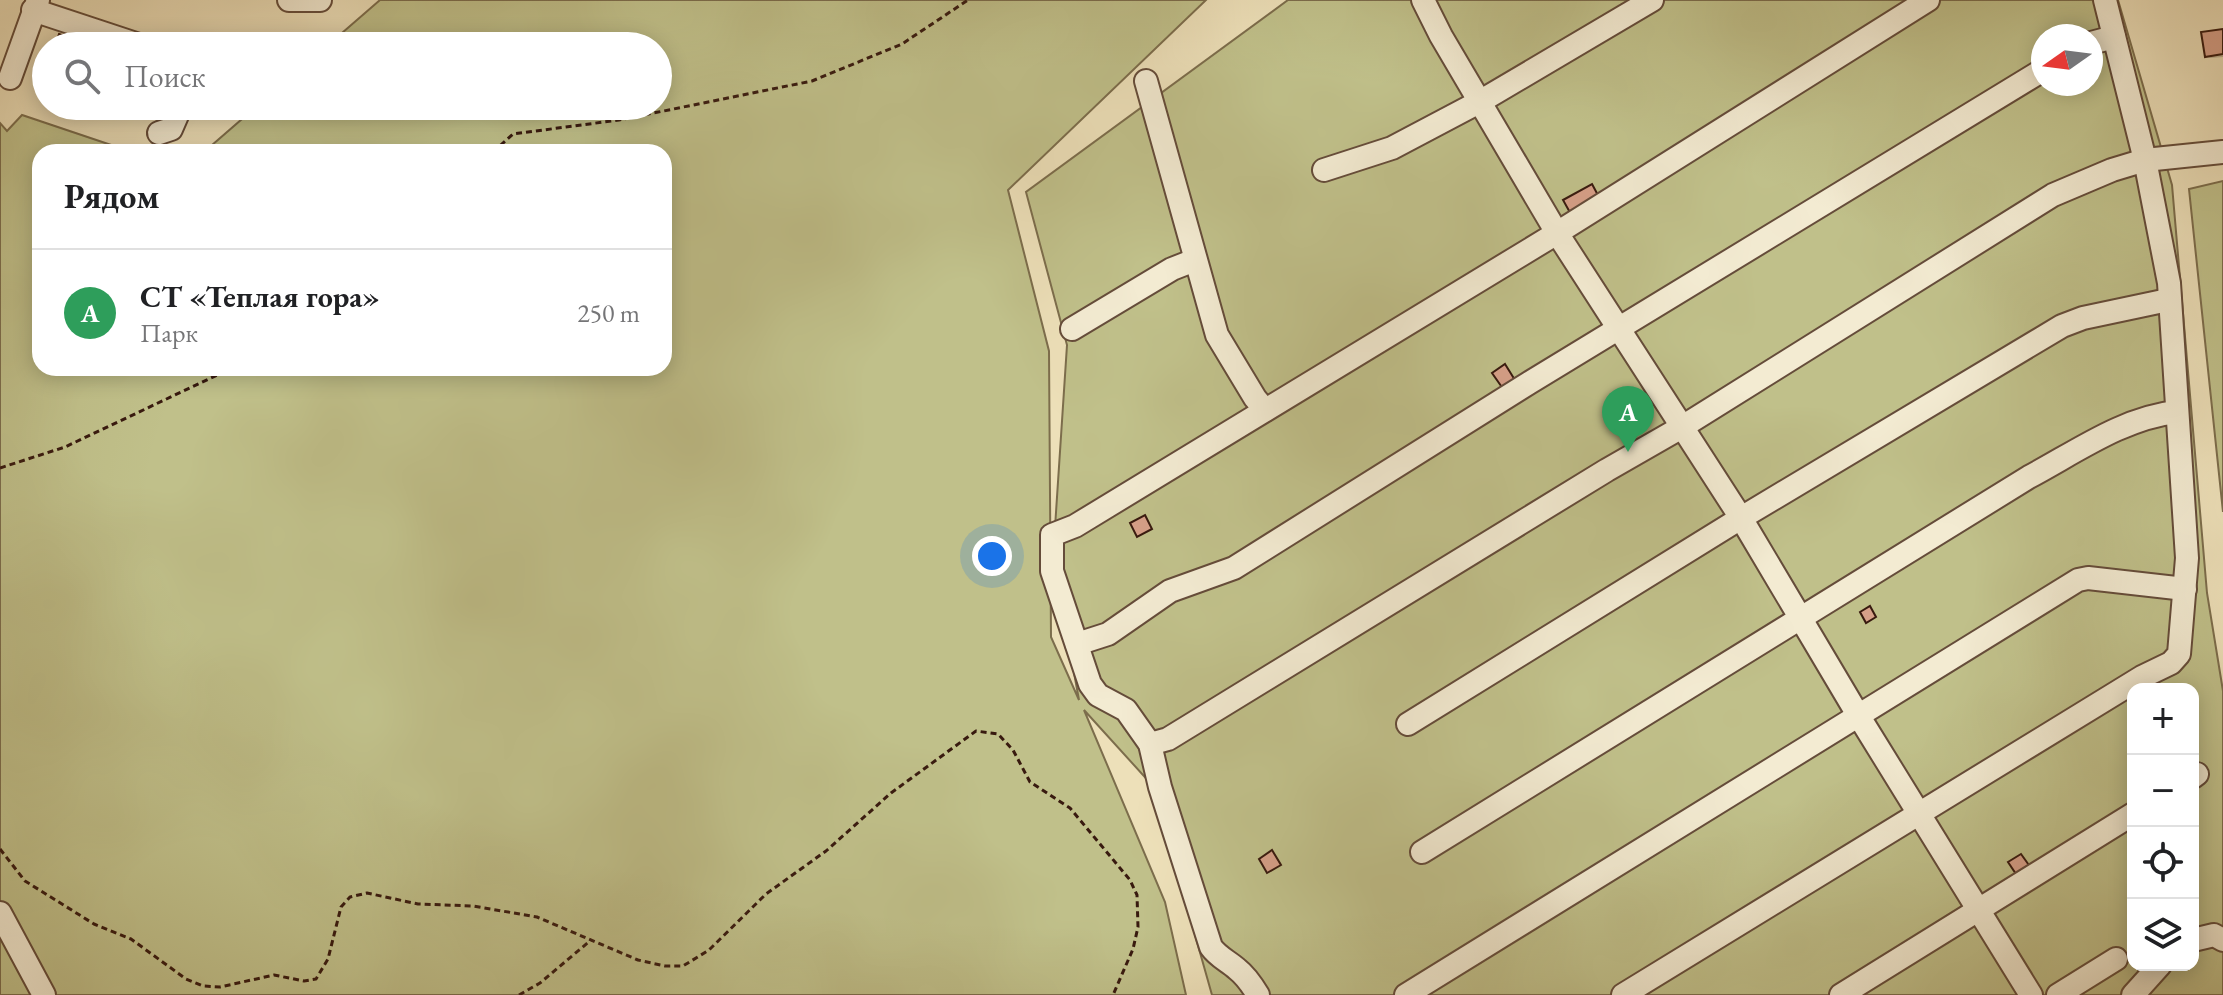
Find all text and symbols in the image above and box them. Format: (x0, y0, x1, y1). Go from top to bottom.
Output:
north arrow (2031, 24, 2103, 96)
search box (32, 32, 672, 120)
icon: search (60, 54, 104, 98)
text: Поиск (124, 57, 206, 96)
text: Рядом (64, 174, 159, 218)
text: СТ «Теплая гора» (140, 277, 380, 316)
text: A (81, 296, 99, 330)
text: 250 m (577, 296, 640, 330)
text: Парк (140, 316, 198, 350)
pin: A (1602, 386, 1654, 452)
your location (972, 536, 1012, 576)
map controls (2127, 683, 2199, 971)
button: + (2127, 683, 2199, 755)
button: − (2127, 755, 2199, 827)
button: locate (2127, 827, 2199, 899)
button: layers (2127, 899, 2199, 971)

